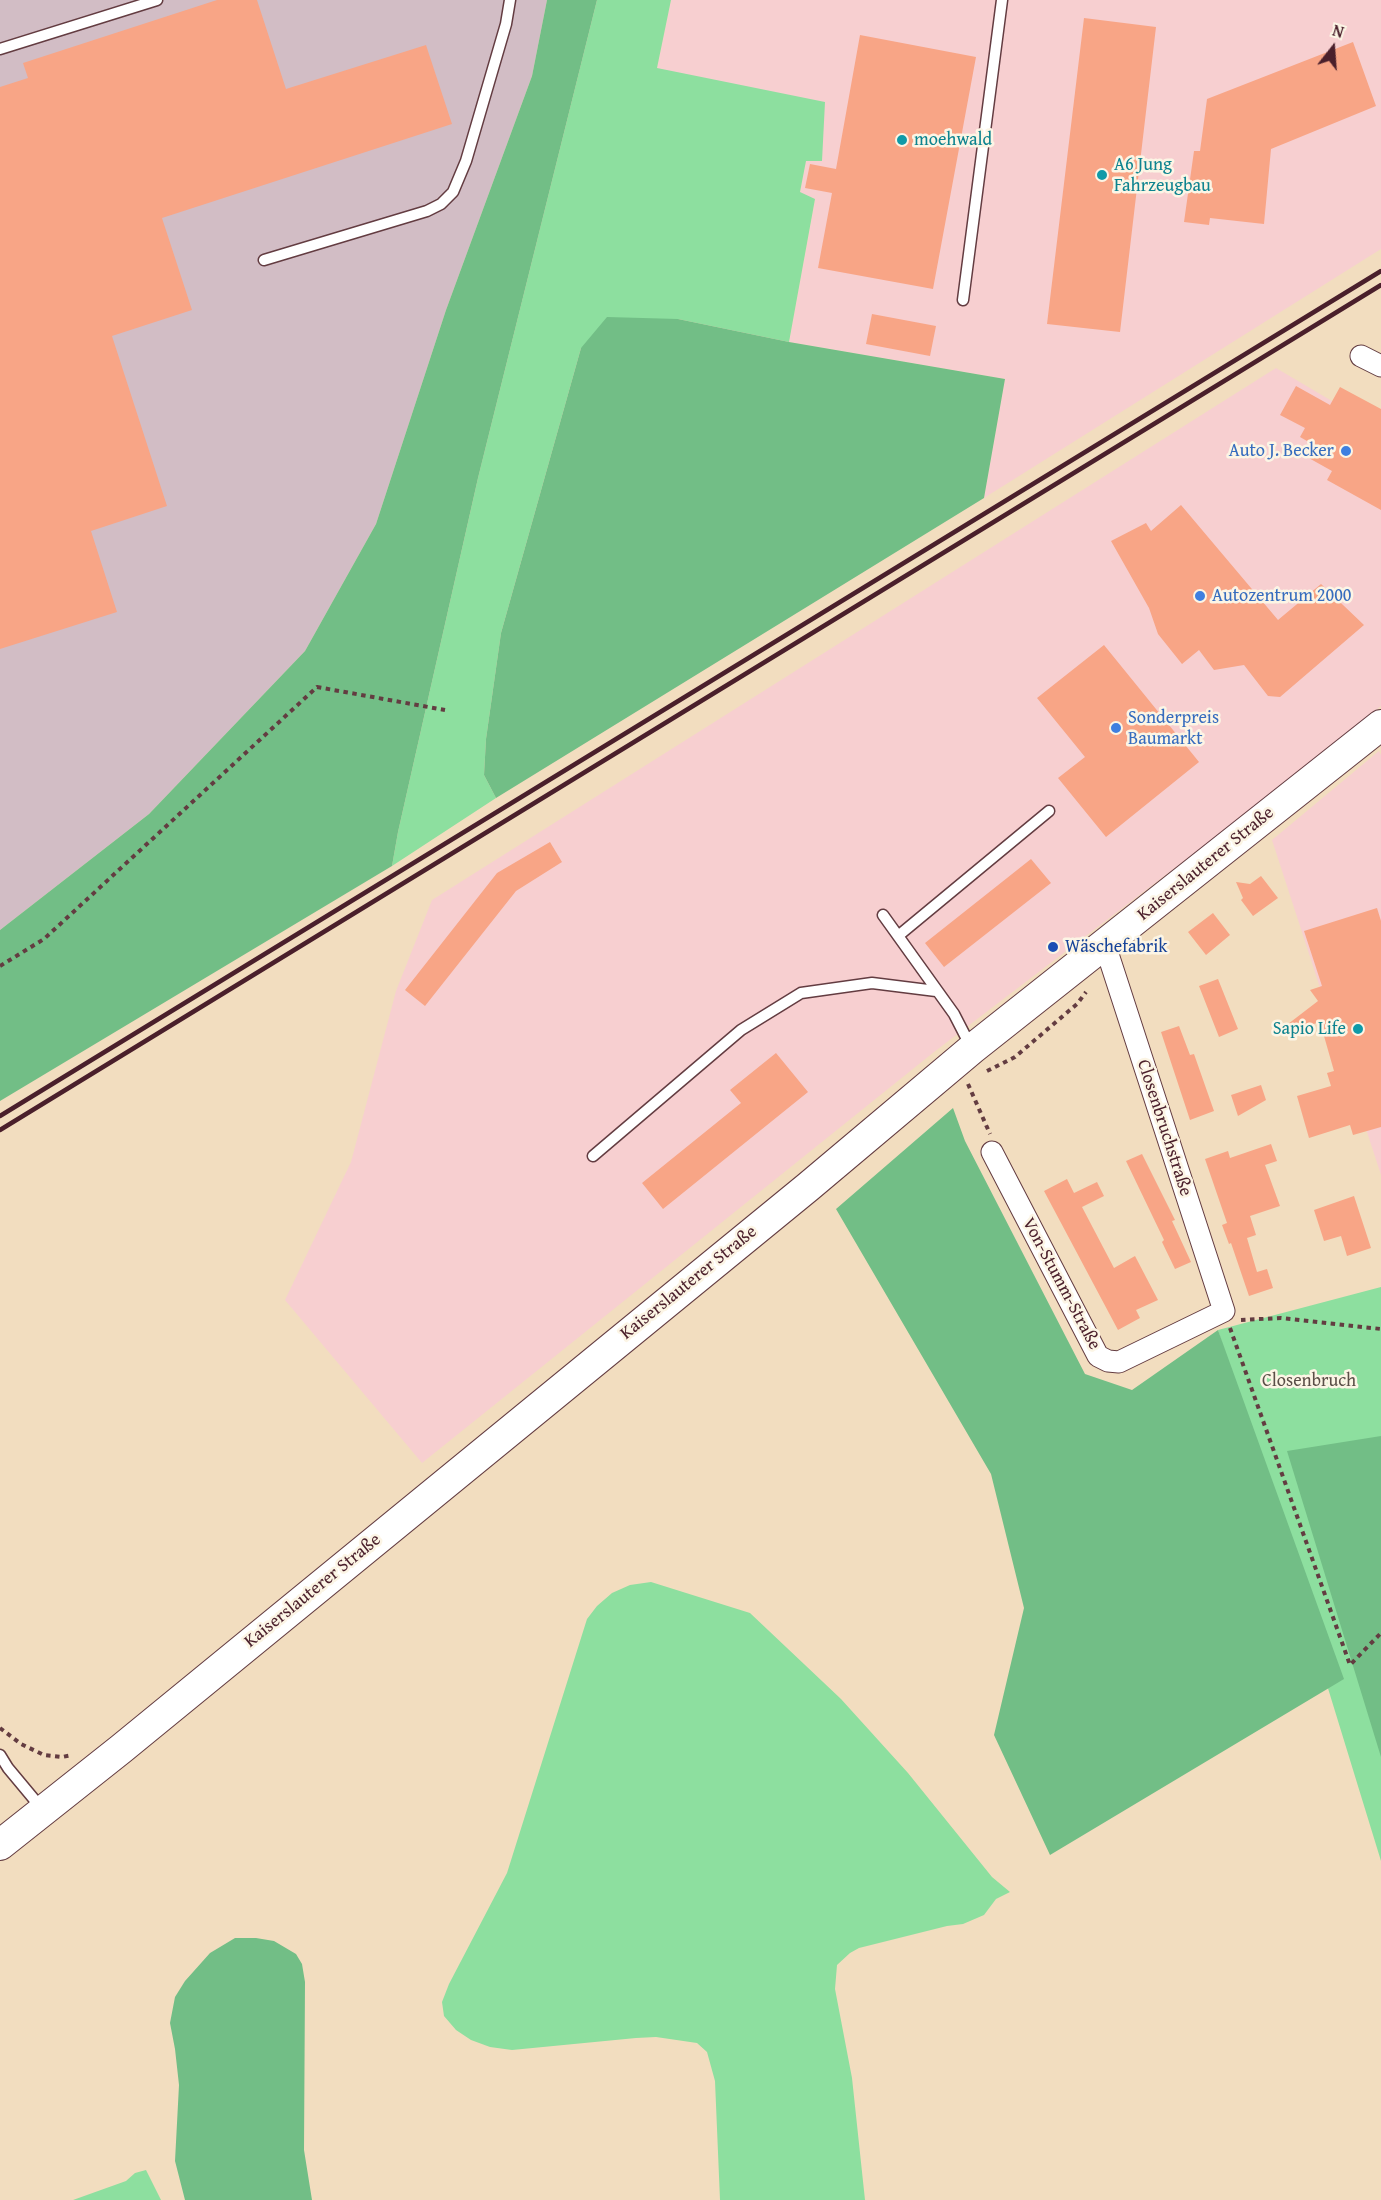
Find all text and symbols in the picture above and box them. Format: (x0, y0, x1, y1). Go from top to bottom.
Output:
north arrow (1303, 18, 1363, 78)
text: N (1330, 18, 1347, 44)
place label: moehwald (914, 129, 992, 151)
marker: moehwald (895, 133, 909, 147)
place label: A6 Jung Fahrzeugbau (1114, 154, 1211, 196)
marker: A6 Jung Fahrzeugbau (1095, 168, 1109, 182)
place label: Auto J. Becker (1229, 440, 1334, 462)
marker: Auto J. Becker (1339, 444, 1353, 458)
place label: Autozentrum 2000 (1212, 585, 1351, 607)
marker: Autozentrum 2000 (1193, 589, 1207, 603)
place label: Sonderpreis Baumarkt (1128, 707, 1219, 750)
marker: Sonderpreis Baumarkt (1109, 721, 1123, 735)
street label: Kaiserslauterer Straße (1133, 802, 1279, 926)
place label: Wäschefabrik (1065, 936, 1167, 958)
marker: Wäschefabrik (1046, 940, 1060, 954)
place label: Sapio Life (1273, 1018, 1346, 1040)
marker: Sapio Life (1351, 1022, 1365, 1036)
street label: Closenbruchstraße (1132, 1057, 1196, 1199)
street label: Von-Stumm-Straße (1017, 1214, 1105, 1354)
street label: Kaiserslauterer Straße (616, 1221, 762, 1345)
park label: Closenbruch (1262, 1370, 1356, 1392)
street label: Kaiserslauterer Straße (240, 1529, 386, 1653)

